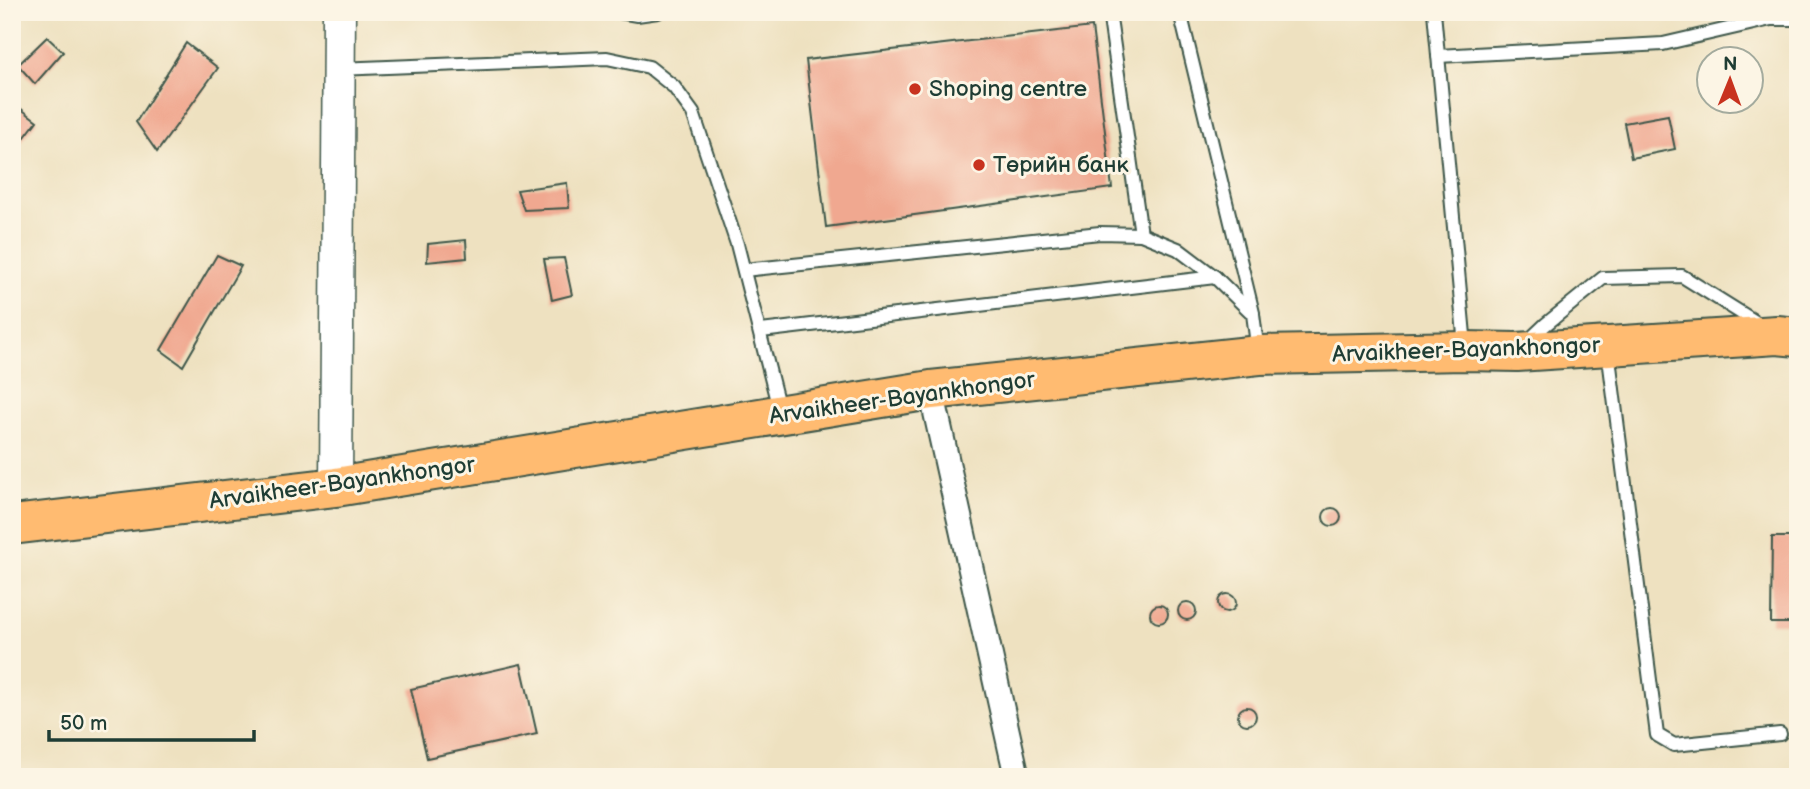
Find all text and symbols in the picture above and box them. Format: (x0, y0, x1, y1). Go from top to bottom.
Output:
north arrow (1694, 46, 1764, 116)
text: N (1723, 53, 1738, 76)
place label: Shoping centre (929, 75, 1087, 103)
marker: Shoping centre (907, 81, 923, 97)
place label: Төрийн банк (993, 151, 1130, 179)
marker: Төрийн банк (971, 157, 987, 173)
street label: Arvaikheer-Bayankhongor (1332, 331, 1601, 369)
street label: Arvaikheer-Bayankhongor (767, 365, 1037, 431)
street label: Arvaikheer-Bayankhongor (207, 450, 477, 516)
scale bar (49, 698, 254, 742)
text: 50 m (60, 711, 107, 736)

